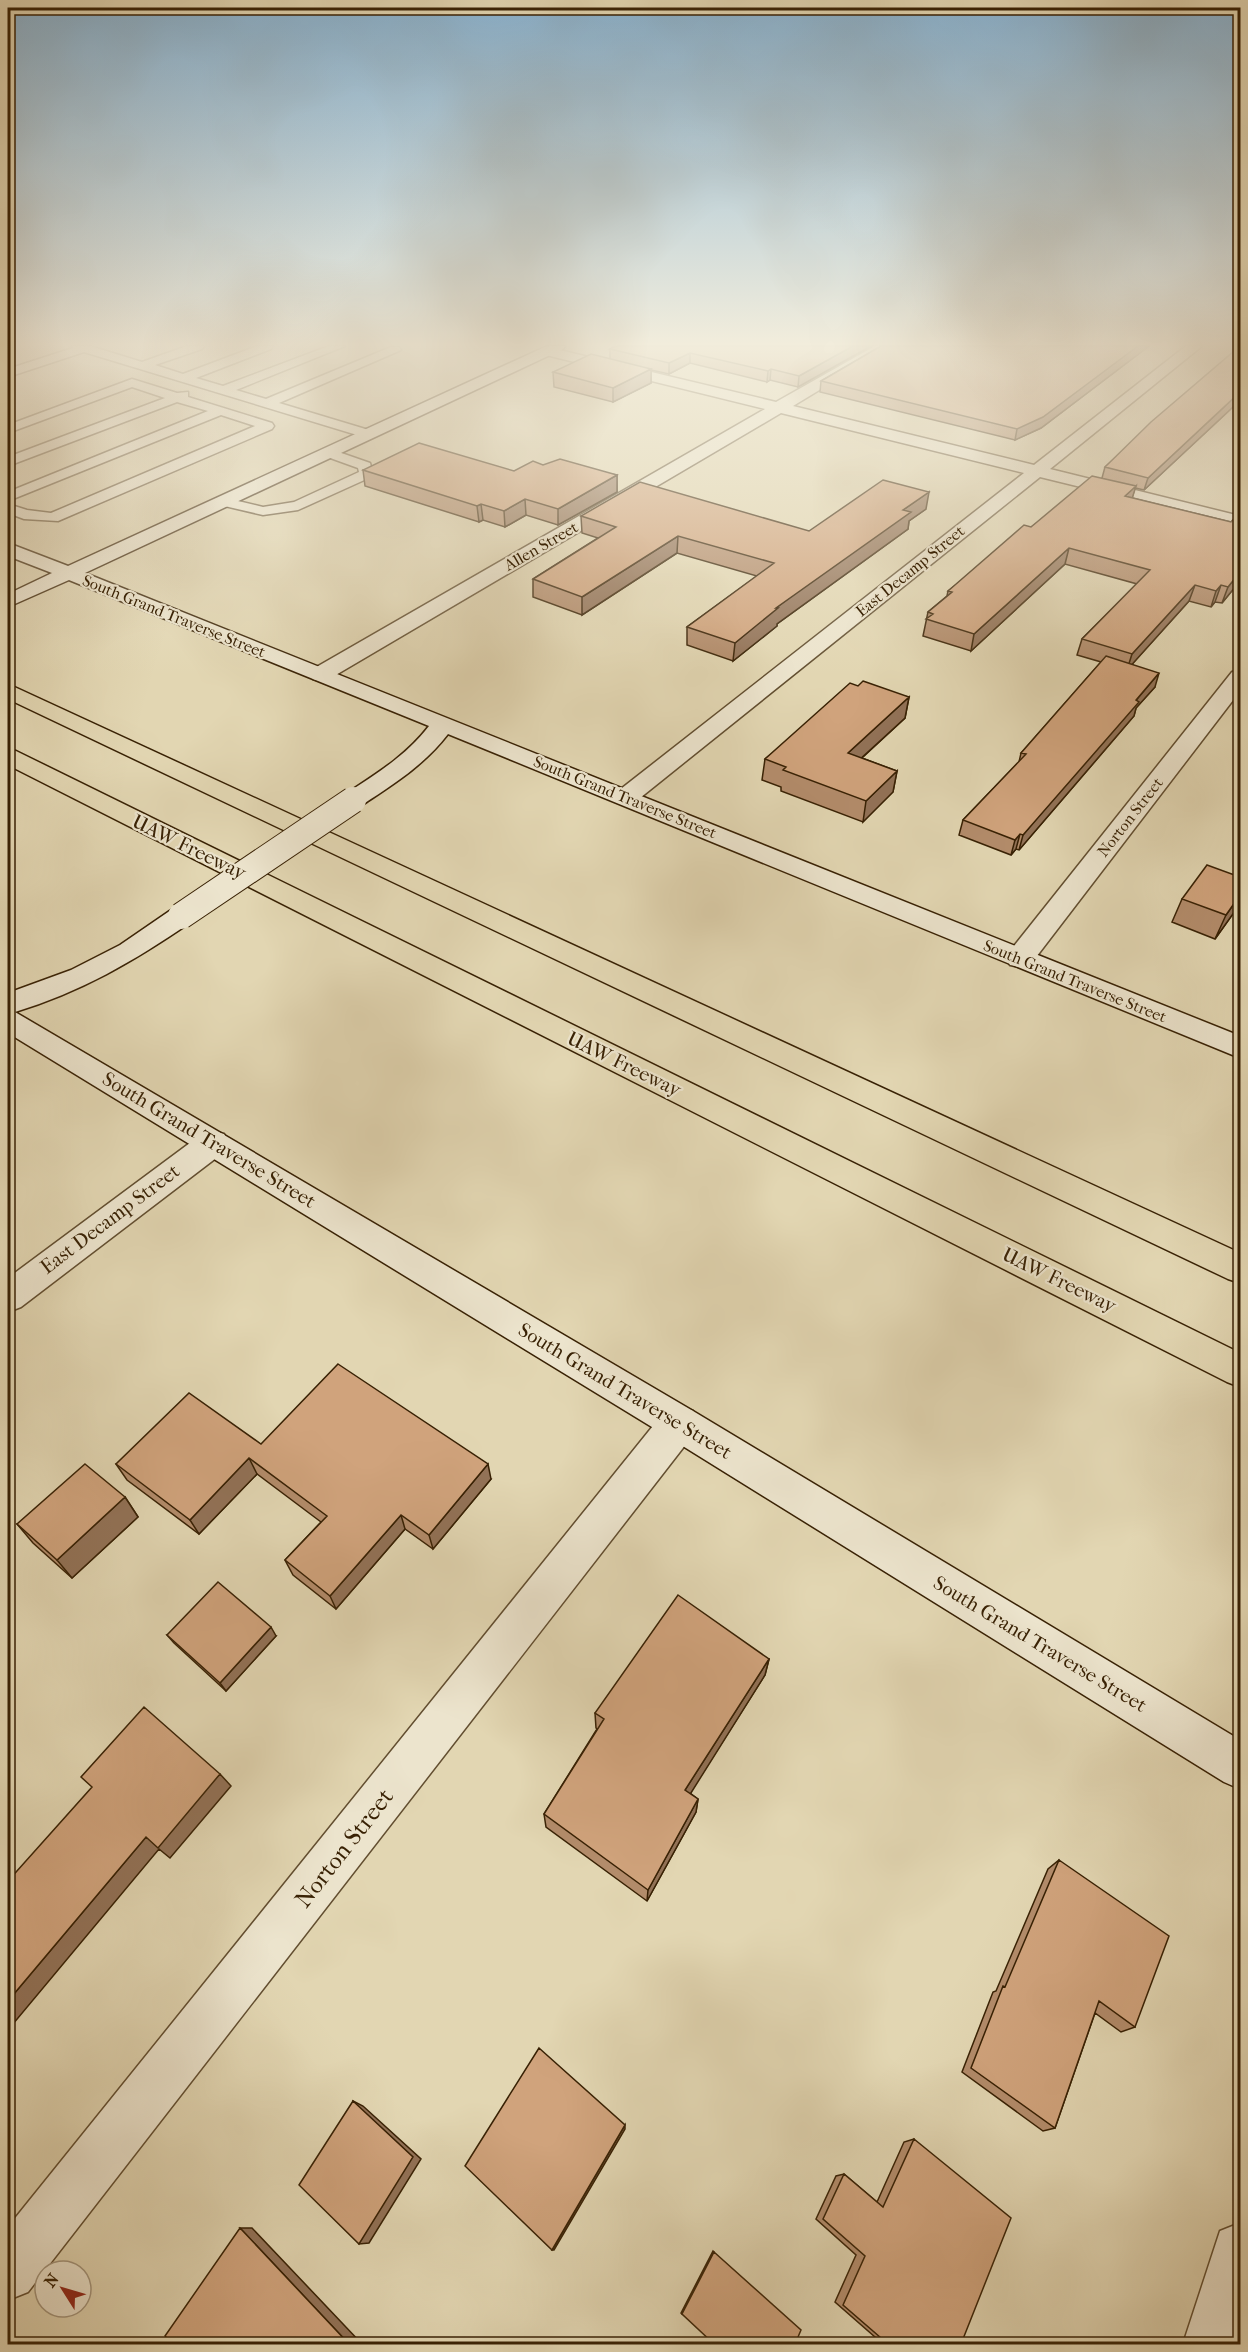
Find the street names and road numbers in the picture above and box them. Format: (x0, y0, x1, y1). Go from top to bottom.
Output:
street label: Allen Street (500, 517, 581, 575)
street label: East Decamp Street (852, 521, 968, 621)
street label: South Grand Traverse Street (80, 571, 269, 662)
street label: South Grand Traverse Street (531, 752, 720, 843)
street label: Norton Street (1093, 773, 1167, 860)
street label: UAW Freeway (128, 809, 251, 885)
street label: South Grand Traverse Street (981, 936, 1170, 1027)
street label: UAW Freeway (563, 1026, 686, 1102)
street label: South Grand Traverse Street (98, 1067, 320, 1213)
street label: East Decamp Street (36, 1159, 184, 1279)
street label: UAW Freeway (998, 1242, 1121, 1318)
street label: South Grand Traverse Street (514, 1318, 736, 1464)
street label: South Grand Traverse Street (929, 1571, 1151, 1717)
street label: Norton Street (289, 1783, 399, 1913)

